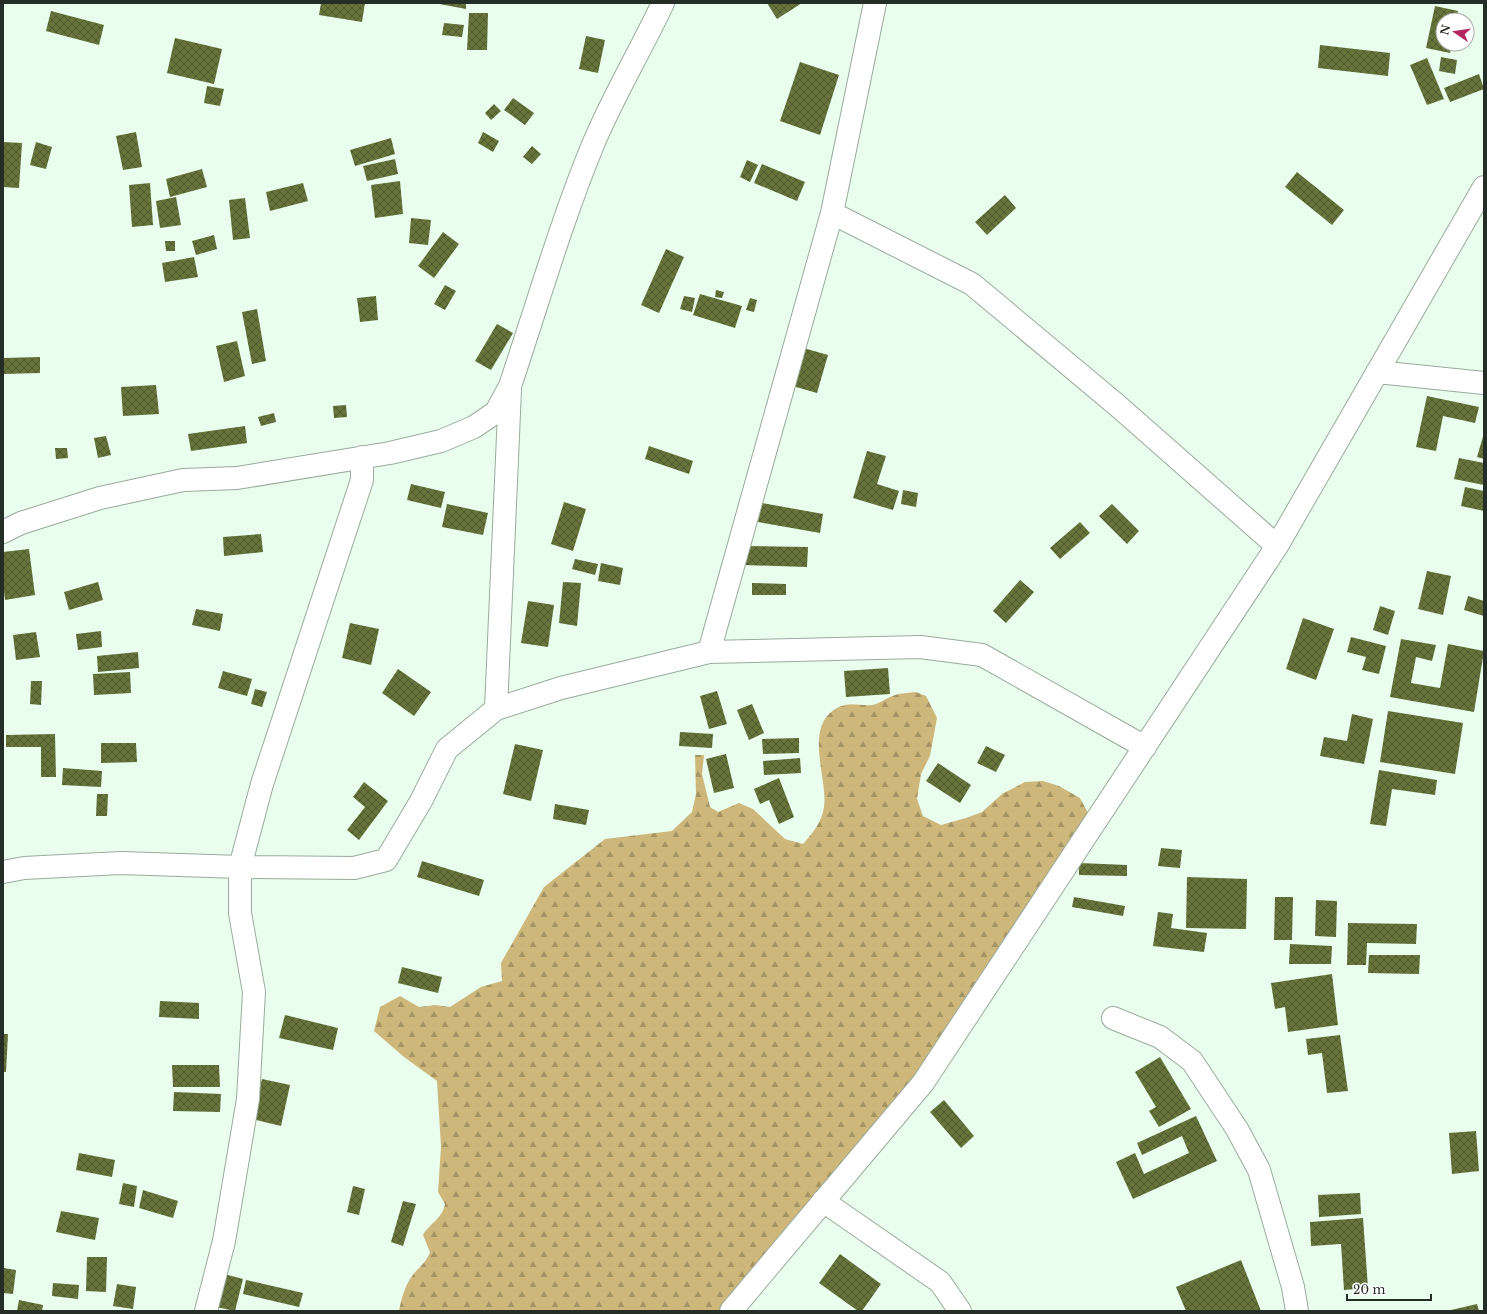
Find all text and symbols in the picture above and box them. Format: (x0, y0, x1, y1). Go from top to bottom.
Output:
north arrow (1435, 12, 1475, 52)
text: N (1437, 22, 1453, 36)
scale bar (1347, 1276, 1431, 1302)
text: 20 m (1353, 1282, 1385, 1297)

